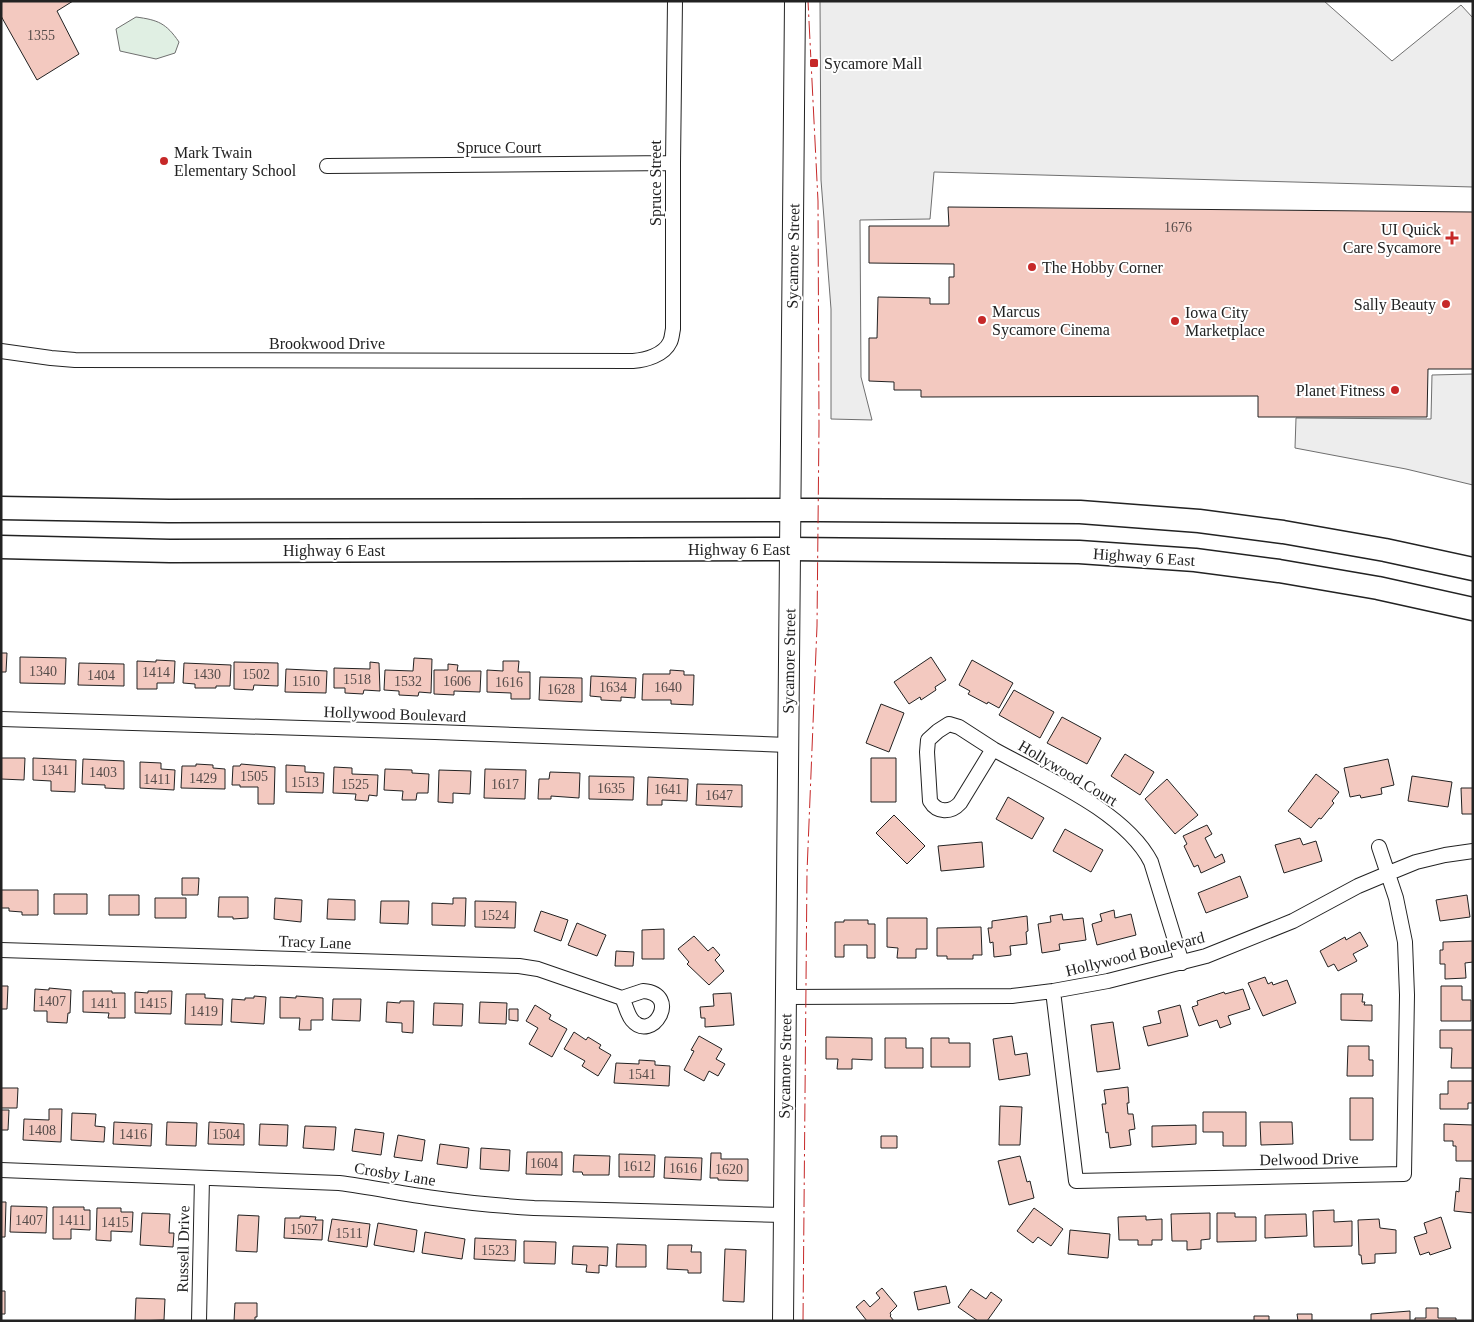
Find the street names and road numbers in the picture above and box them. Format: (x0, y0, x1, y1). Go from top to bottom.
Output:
street label: Spruce Court (457, 139, 542, 157)
street label: Spruce Street (647, 140, 665, 226)
street label: Sycamore Street (784, 203, 803, 309)
street label: Brookwood Drive (269, 335, 385, 352)
street label: Highway 6 East (688, 541, 791, 559)
street label: Highway 6 East (283, 542, 386, 560)
street label: Highway 6 East (1092, 545, 1196, 570)
street label: Sycamore Street (780, 608, 799, 714)
street label: Hollywood Boulevard (323, 703, 467, 726)
street label: Hollywood Court (1015, 737, 1121, 810)
street label: Hollywood Boulevard (1064, 928, 1207, 980)
street label: Tracy Lane (278, 932, 352, 953)
street label: Sycamore Street (776, 1013, 795, 1119)
street label: Delwood Drive (1259, 1150, 1359, 1168)
street label: Crosby Lane (353, 1159, 437, 1190)
street label: Russell Drive (174, 1205, 192, 1293)

